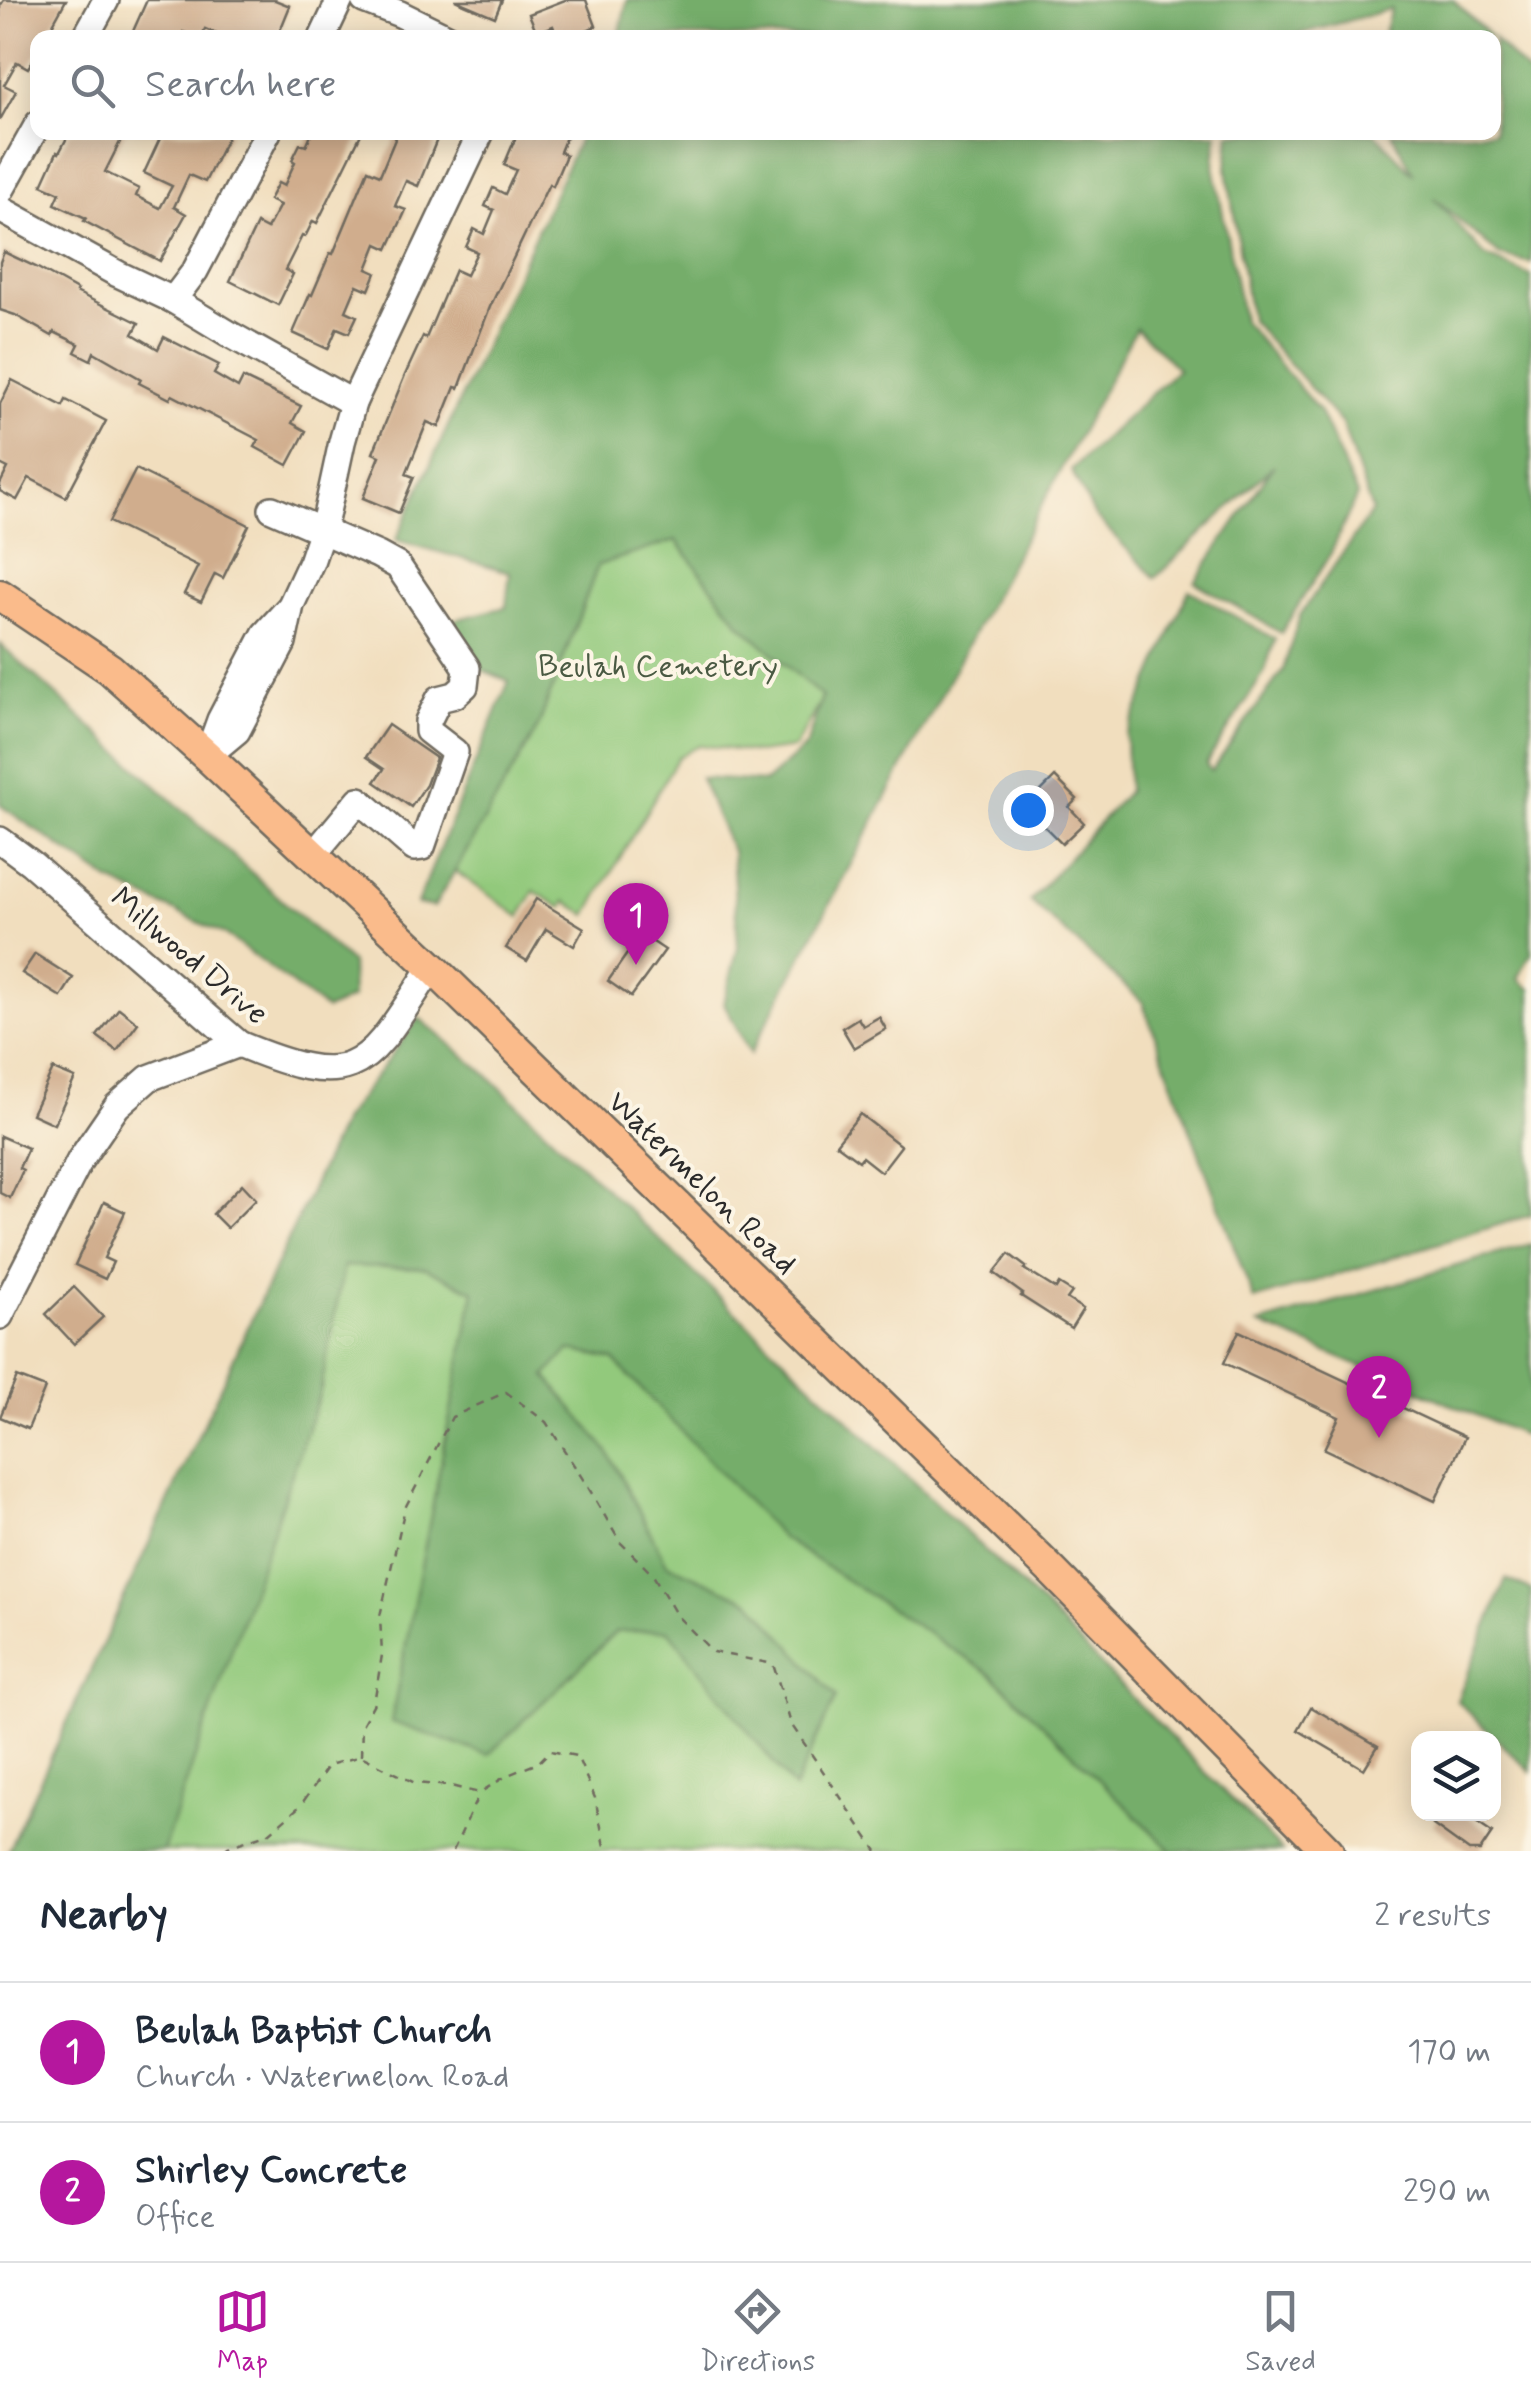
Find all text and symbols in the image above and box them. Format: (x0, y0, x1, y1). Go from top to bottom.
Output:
search box (30, 30, 1501, 140)
icon: search (65, 58, 120, 113)
text: Search here (145, 61, 336, 110)
park label: Beulah Cemetery (538, 646, 778, 688)
your location (1003, 785, 1054, 836)
street label: Millwood Drive (101, 878, 277, 1035)
pin: 1 (604, 882, 668, 965)
street label: Watermelon Road (598, 1082, 805, 1285)
pin: 2 (1346, 1356, 1412, 1438)
map controls (1411, 1731, 1501, 1821)
button: layers (1411, 1731, 1501, 1821)
text: Nearby (40, 1889, 168, 1944)
text: 2 results (1374, 1895, 1491, 1937)
text: Beulah Baptist Church (135, 2007, 492, 2056)
text: 1 (65, 2031, 80, 2073)
text: 170 m (1407, 2031, 1491, 2073)
text: Church · Watermelon Road (135, 2056, 509, 2098)
text: Shirley Concrete (135, 2147, 407, 2196)
text: 2 (65, 2171, 80, 2213)
text: 290 m (1403, 2171, 1491, 2213)
text: Office (135, 2196, 215, 2238)
tab: Map (215, 2284, 270, 2381)
tab: Directions (700, 2284, 815, 2381)
tab: Saved (1245, 2284, 1316, 2381)

